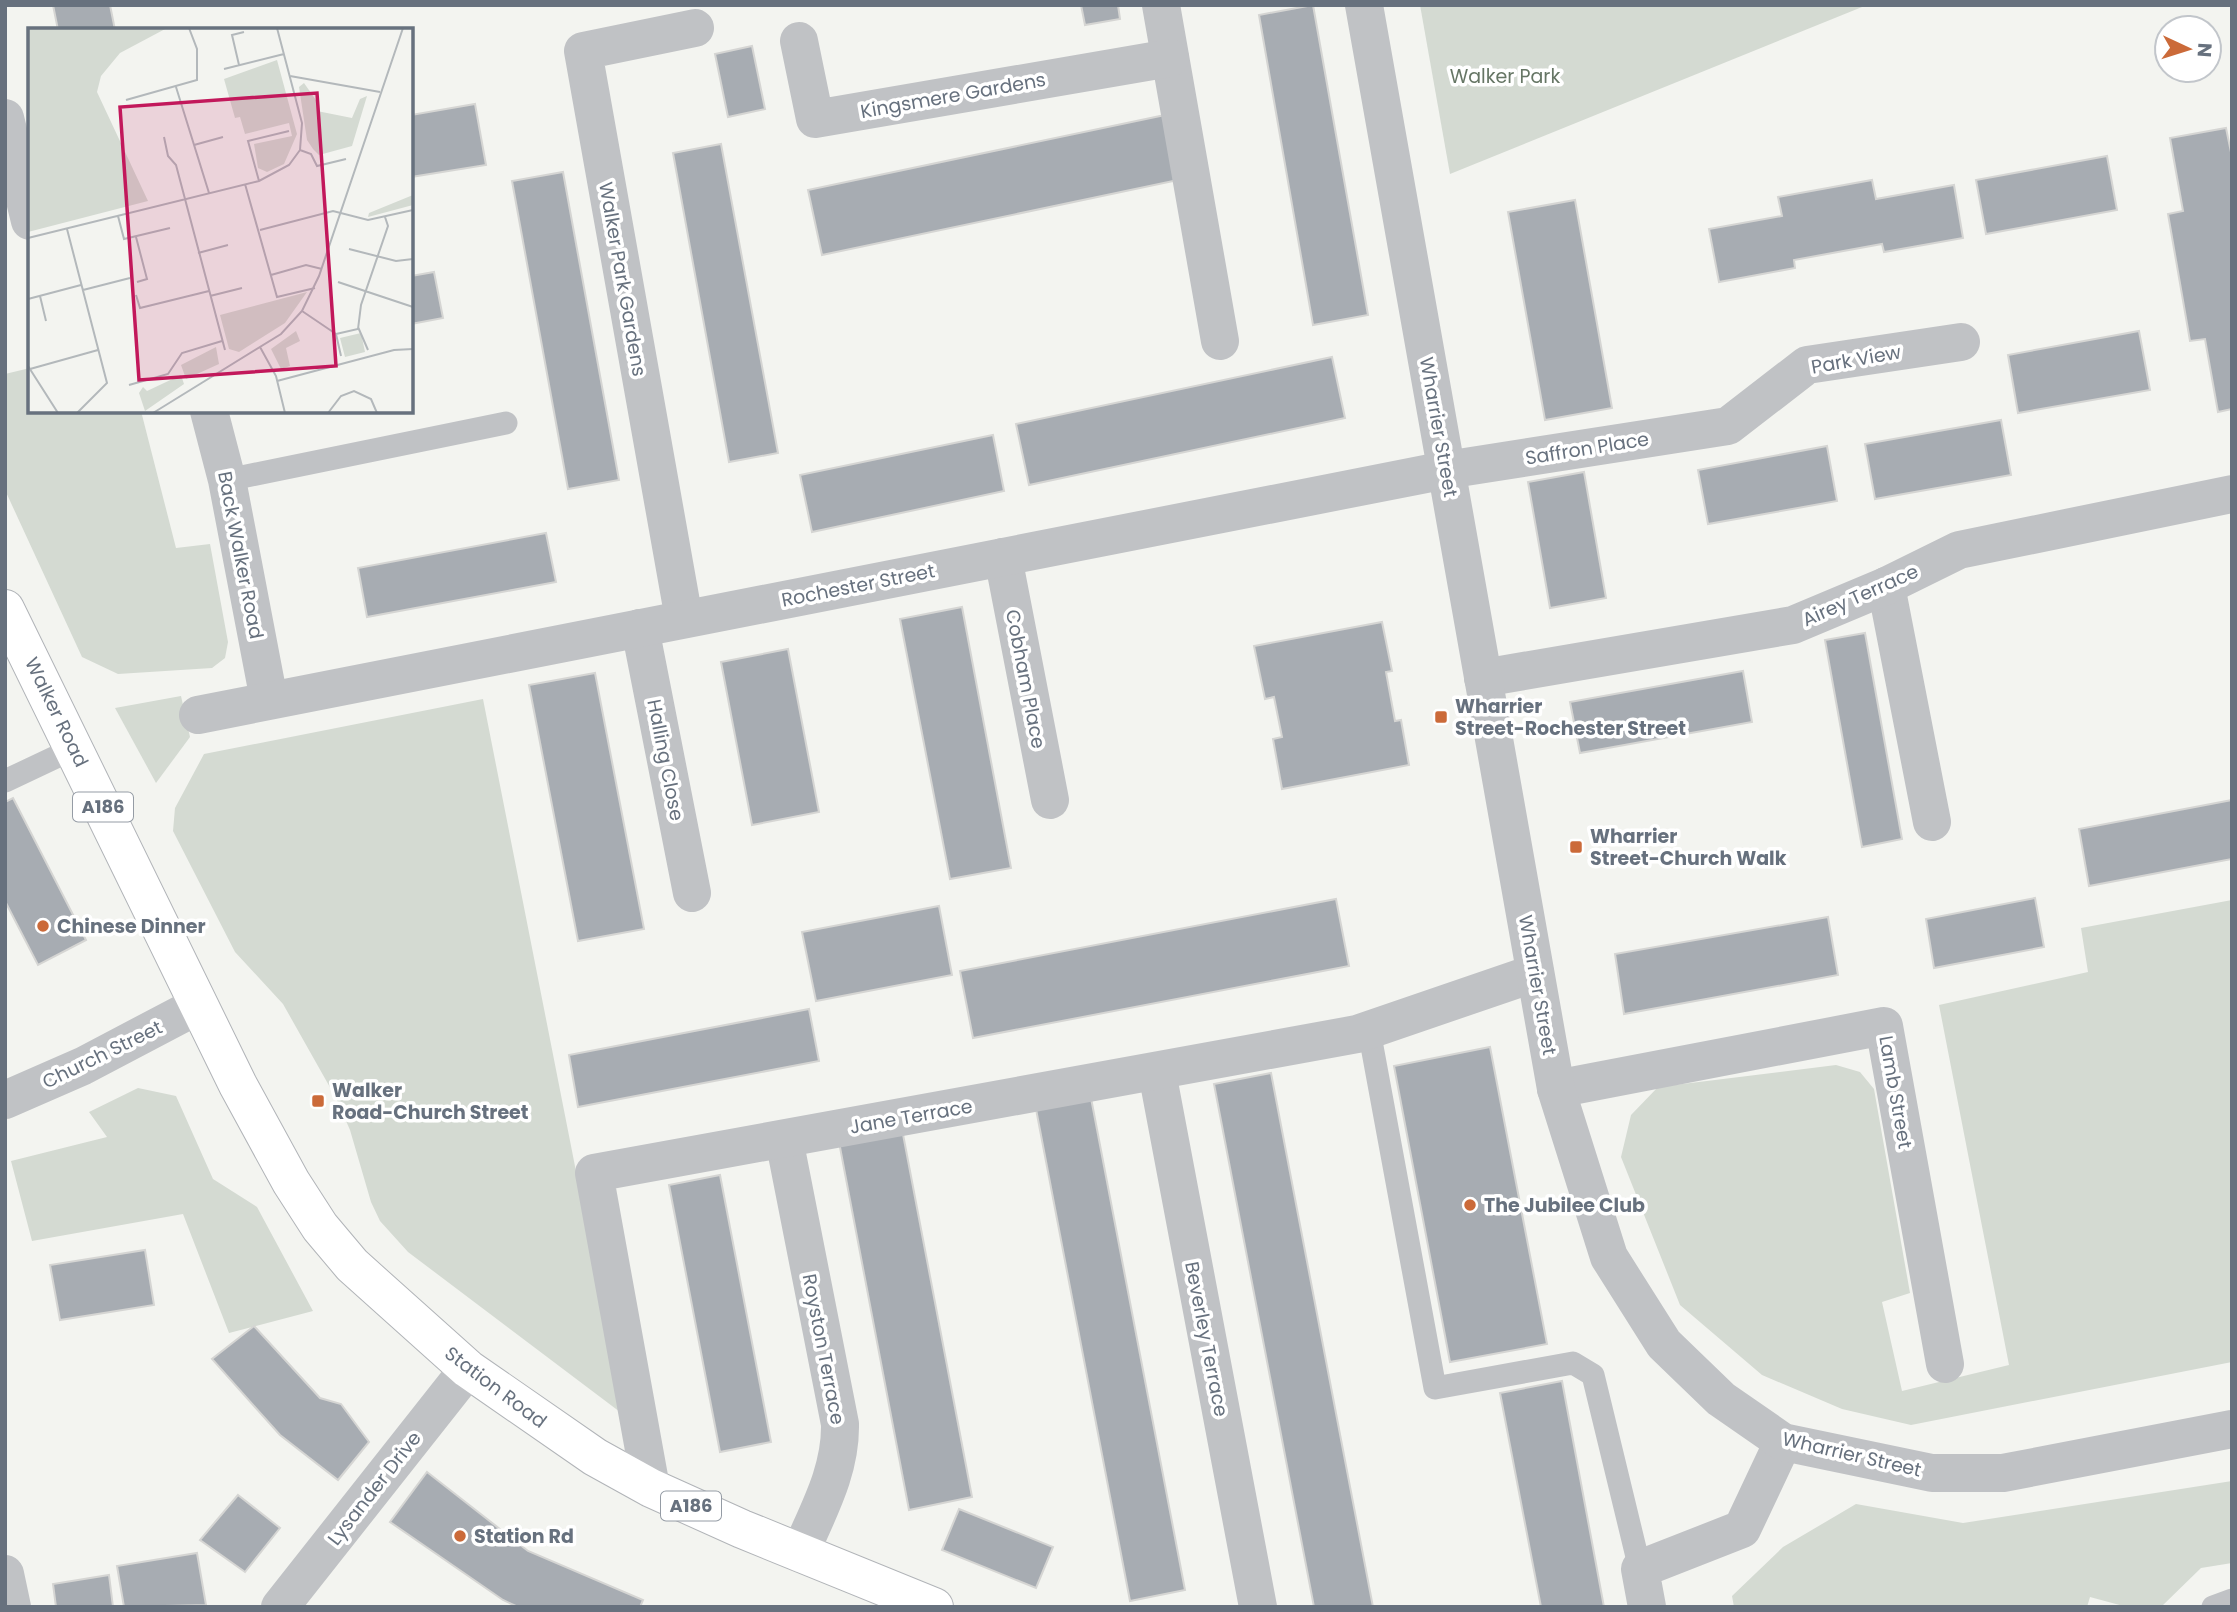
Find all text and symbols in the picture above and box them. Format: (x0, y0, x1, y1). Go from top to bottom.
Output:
north arrow (2153, 14, 2223, 84)
inset map (28, 28, 413, 413)
text: N (2190, 42, 2218, 58)
park label: Walker Park (1450, 63, 1560, 90)
street label: Kingsmere Gardens (858, 66, 1048, 125)
street label: Walker Park Gardens (592, 180, 653, 378)
street label: Park View (1809, 338, 1903, 381)
street label: Wharrier Street (1413, 355, 1464, 499)
street label: Saffron Place (1523, 425, 1651, 472)
street label: Back Walker Road (211, 469, 270, 641)
street label: Rochester Street (779, 557, 937, 614)
street label: Airey Terrace (1798, 558, 1923, 633)
street label: Cobham Place (999, 607, 1052, 751)
street label: Walker Road (18, 653, 95, 772)
place label: Wharrier Street-Rochester Street (1455, 693, 1686, 742)
street label: Halling Close (640, 697, 691, 823)
marker: Wharrier Street-Rochester Street (1433, 709, 1449, 725)
road number: A186 (73, 792, 133, 822)
place label: Wharrier Street-Church Walk (1590, 823, 1787, 872)
marker: Wharrier Street-Church Walk (1568, 839, 1584, 855)
place label: Chinese Dinner (57, 913, 206, 940)
street label: Wharrier Street (1512, 913, 1563, 1057)
marker: Chinese Dinner (35, 918, 51, 934)
street label: Church Street (38, 1014, 167, 1095)
street label: Lamb Street (1872, 1034, 1919, 1151)
place label: Walker Road-Church Street (332, 1077, 529, 1126)
street label: Jane Terrace (848, 1092, 975, 1141)
marker: Walker Road-Church Street (310, 1093, 326, 1109)
place label: The Jubilee Club (1484, 1192, 1645, 1219)
marker: The Jubilee Club (1462, 1197, 1478, 1213)
street label: Beverley Terrace (1178, 1259, 1235, 1419)
street label: Royston Terrace (796, 1271, 851, 1427)
street label: Station Road (439, 1340, 552, 1435)
street label: Wharrier Street (1780, 1425, 1924, 1484)
street label: Lysander Drive (321, 1426, 428, 1551)
road number: A186 (661, 1492, 721, 1520)
place label: Station Rd (474, 1523, 574, 1550)
marker: Station Rd (452, 1528, 468, 1544)

